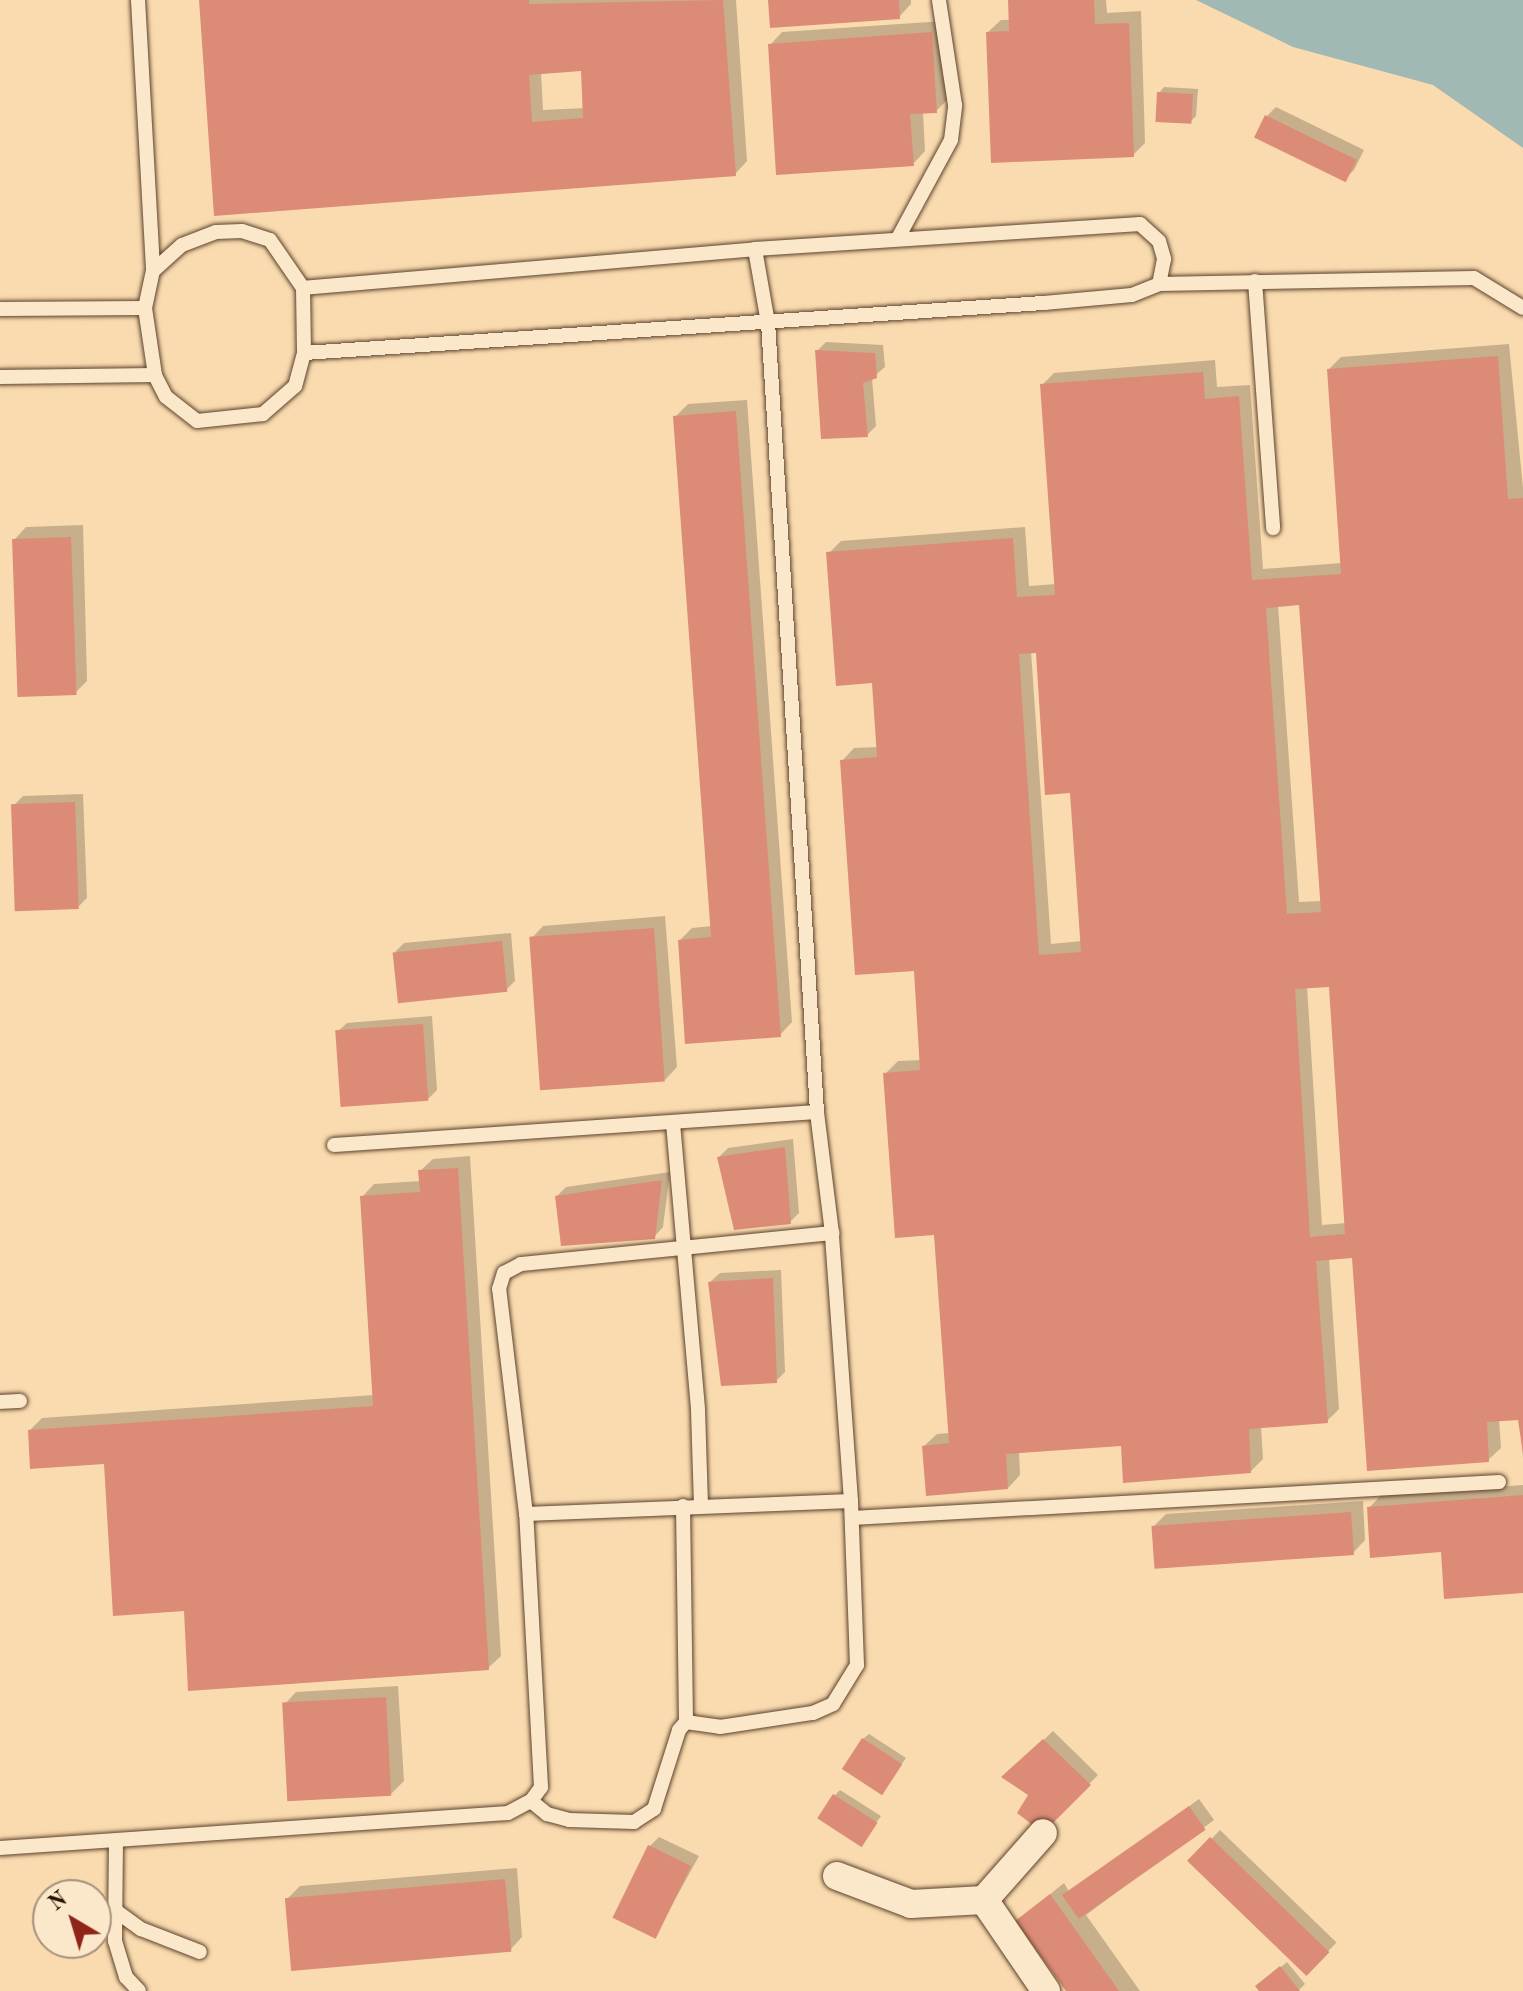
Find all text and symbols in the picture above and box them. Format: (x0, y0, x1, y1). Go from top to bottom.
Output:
north arrow (32, 1879, 112, 1959)
text: N (45, 1888, 72, 1916)

